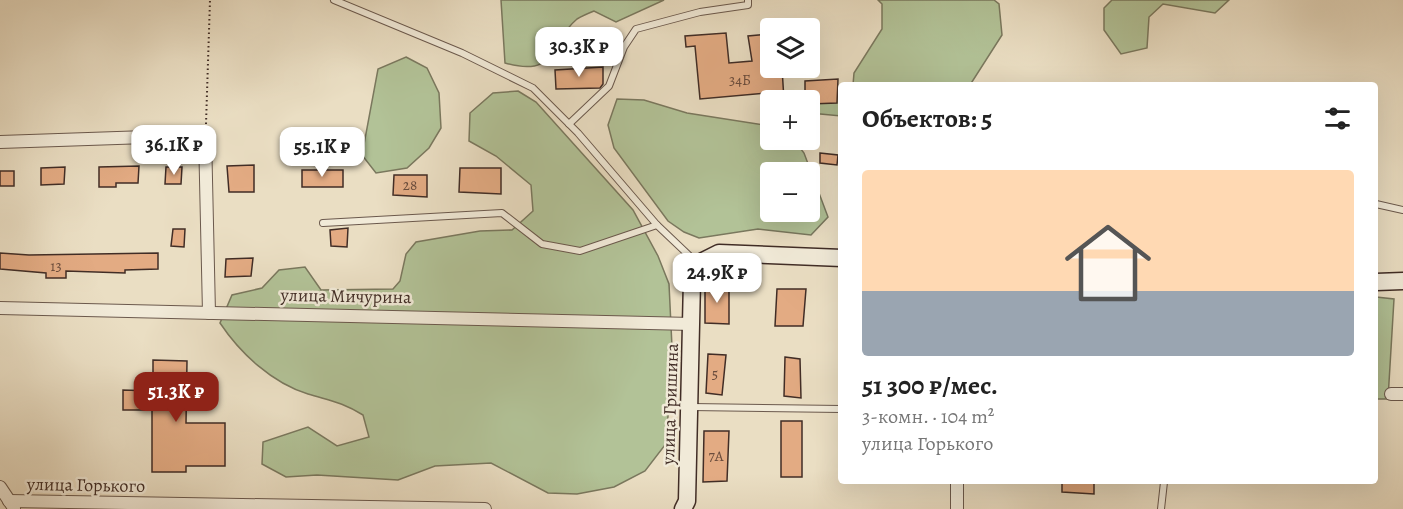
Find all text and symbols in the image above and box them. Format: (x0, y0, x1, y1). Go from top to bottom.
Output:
map controls (760, 18, 820, 222)
button: layers (760, 18, 820, 78)
pin: 30.3K ₽ (524, 27, 634, 78)
text: 30.3K ₽ (549, 33, 609, 60)
house number: 34Б (729, 70, 751, 90)
button: + (760, 90, 820, 150)
text: Объектов: 5 (862, 101, 992, 136)
icon: filters (1321, 102, 1354, 135)
pin: 36.1K ₽ (119, 125, 229, 176)
pin: 55.1K ₽ (267, 127, 377, 178)
text: 36.1K ₽ (145, 131, 203, 158)
text: 55.1K ₽ (294, 133, 350, 160)
button: − (760, 162, 820, 222)
house number: 28 (403, 175, 417, 195)
icon: home (1054, 209, 1162, 317)
pin: 24.9K ₽ (662, 253, 772, 304)
house number: 13 (50, 256, 62, 276)
text: 24.9K ₽ (687, 259, 747, 286)
street label: улица Мичурина (279, 283, 412, 309)
street label: улица Гришина (656, 342, 684, 466)
house number: 5 (712, 364, 718, 384)
text: 51 300 ₽/мес. (862, 368, 998, 403)
pin: 51.3K ₽ (121, 372, 231, 423)
text: 51.3K ₽ (148, 378, 204, 405)
text: 3-комн. · 104 m² (862, 403, 994, 430)
text: улица Горького (862, 430, 993, 457)
house number: 7А (708, 446, 724, 466)
street label: улица Горького (26, 472, 145, 498)

